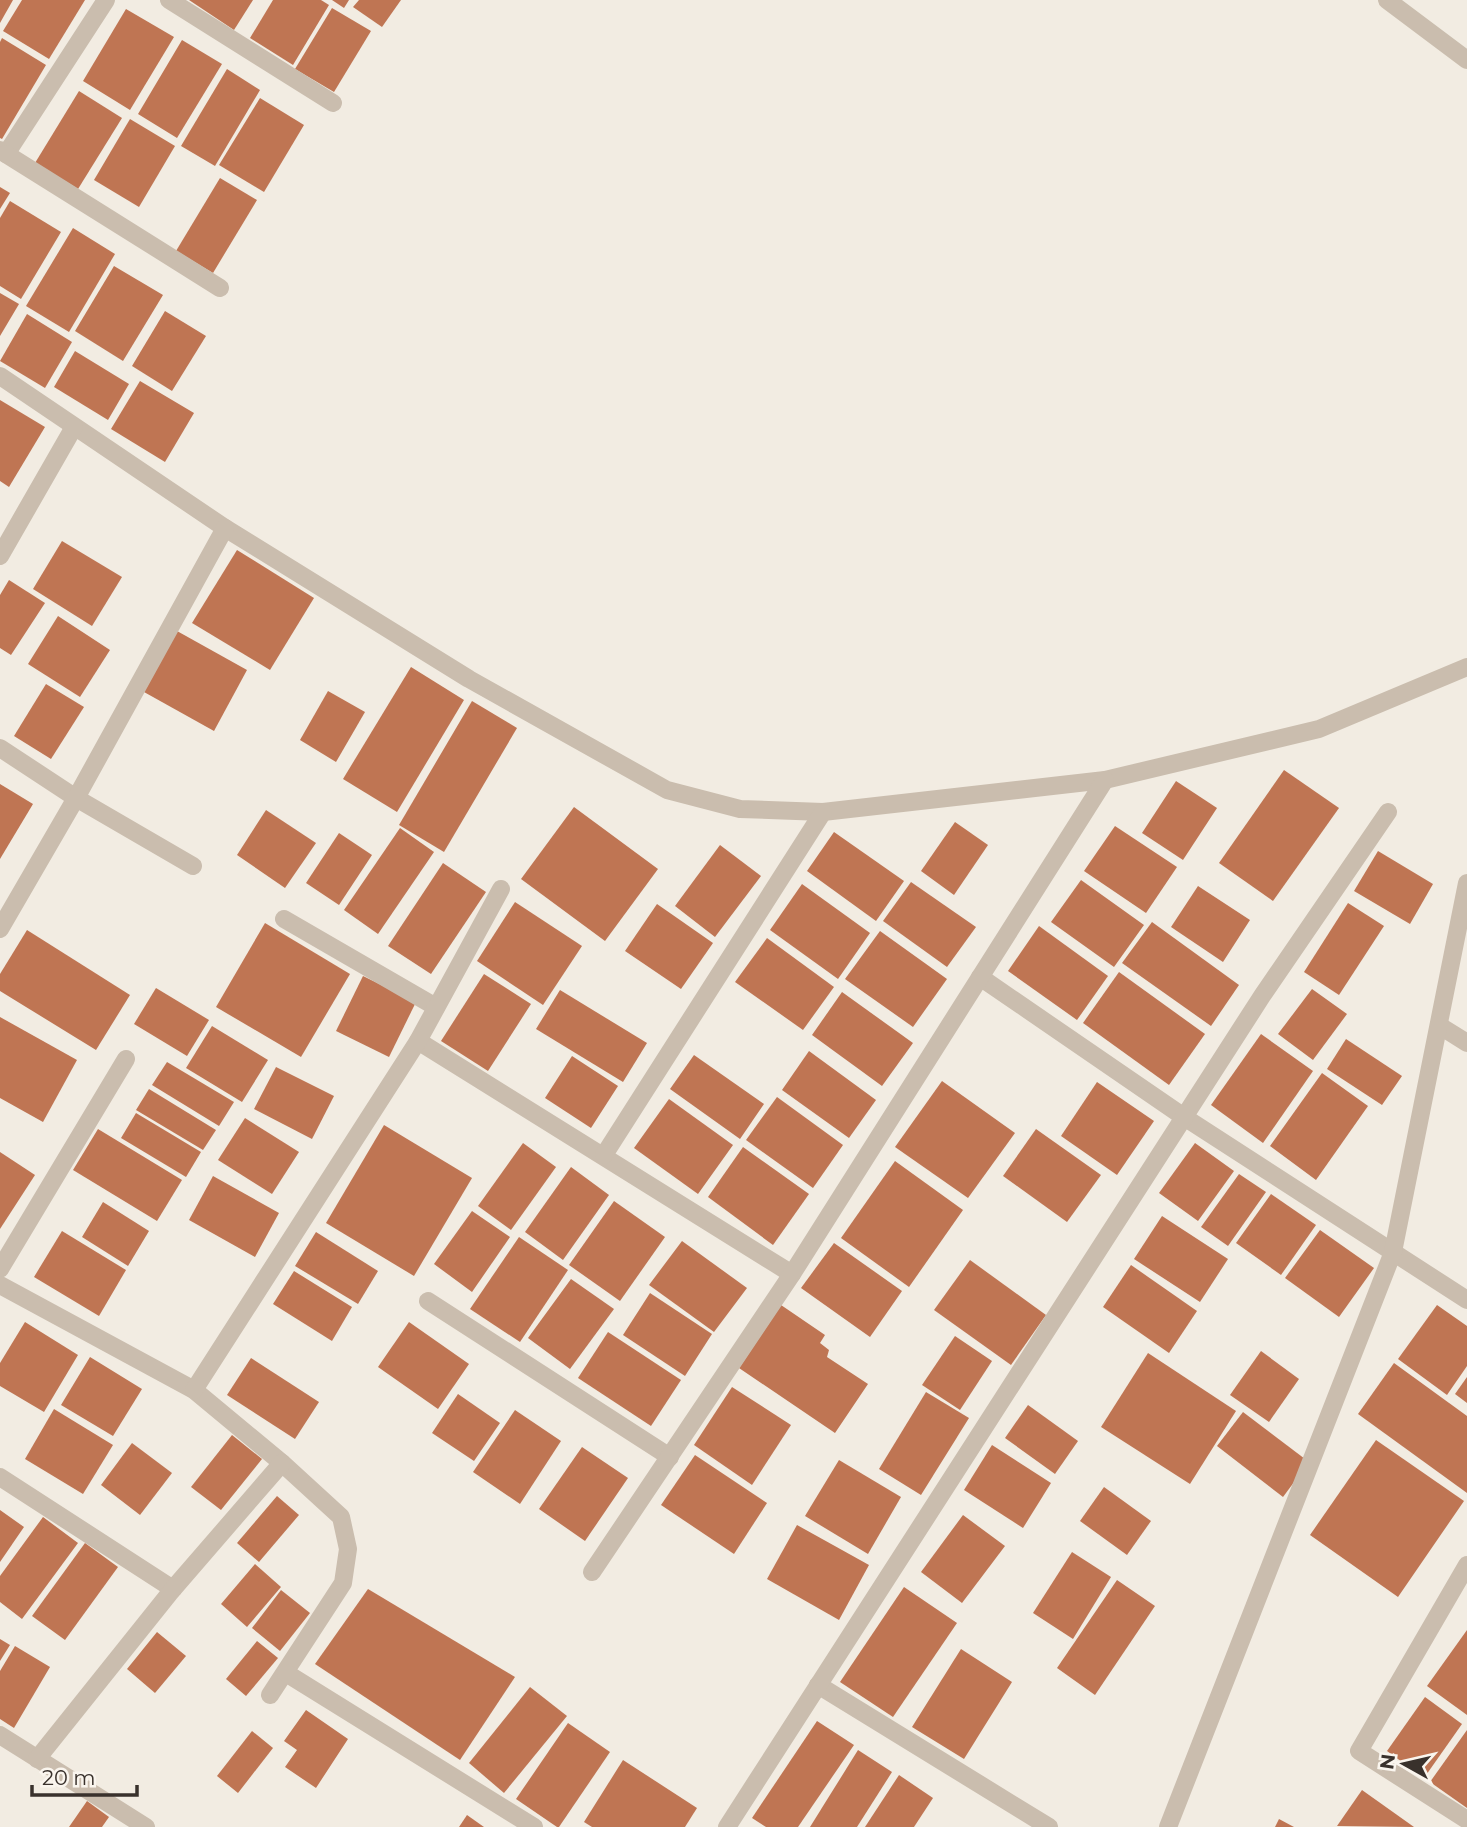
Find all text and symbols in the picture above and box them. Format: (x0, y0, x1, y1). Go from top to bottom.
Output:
north arrow (1369, 1729, 1439, 1799)
text: N (1375, 1752, 1400, 1771)
scale bar (32, 1754, 136, 1798)
text: 20 m (42, 1765, 96, 1790)

